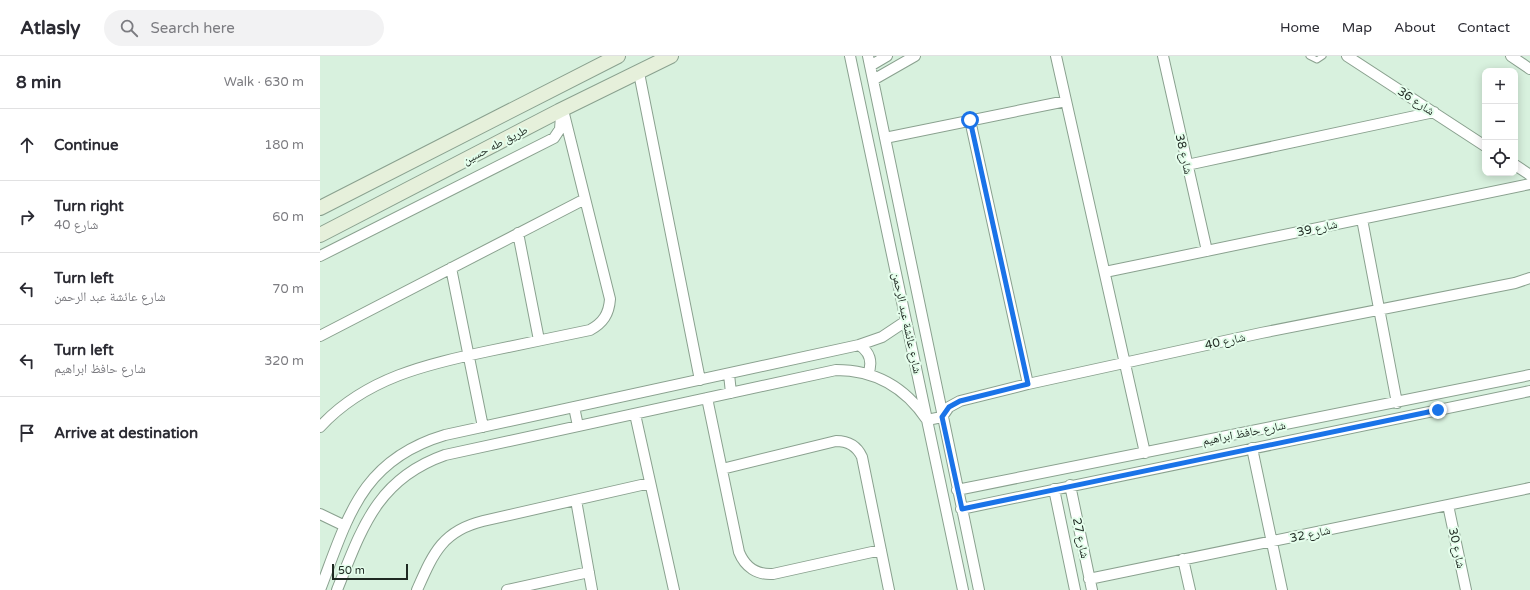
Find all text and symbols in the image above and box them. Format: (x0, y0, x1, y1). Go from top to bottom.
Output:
search box (104, 10, 384, 46)
text: Atlasly (20, 17, 80, 39)
icon: search (118, 17, 140, 39)
text: Search here (150, 19, 235, 37)
text: Home (1280, 19, 1320, 36)
text: Map (1342, 19, 1372, 36)
text: About (1394, 19, 1436, 36)
text: Contact (1458, 19, 1510, 36)
map controls (1482, 68, 1518, 176)
button: + (1482, 68, 1518, 104)
text: 8 min (16, 72, 61, 93)
text: Walk · 630 m (224, 74, 304, 90)
street label: شارع 36 (1394, 84, 1437, 119)
button: − (1482, 104, 1518, 140)
route start (961, 111, 979, 129)
street label: طريق طه حسين (460, 123, 530, 168)
street label: شارع 38 (1172, 132, 1195, 176)
icon: ahead (16, 134, 38, 156)
text: Continue (54, 136, 118, 154)
text: 180 m (264, 137, 304, 153)
button: locate (1482, 140, 1518, 176)
text: Turn right (54, 197, 124, 215)
icon: right (16, 206, 38, 228)
text: 60 m (272, 209, 304, 225)
text: شارع 40 (54, 217, 98, 233)
street label: شارع 39 (1295, 217, 1339, 240)
text: Turn left (54, 269, 114, 287)
street label: شارع عائشة عبد الرحمن (888, 271, 925, 375)
icon: left (16, 278, 38, 300)
text: 70 m (272, 281, 304, 297)
text: شارع عائشة عبد الرحمن (54, 289, 166, 305)
street label: شارع 40 (1203, 330, 1247, 353)
text: Turn left (54, 341, 114, 359)
icon: left (16, 350, 38, 372)
text: 320 m (264, 353, 304, 369)
text: شارع حافظ ابراهيم (54, 361, 146, 377)
route end (1429, 401, 1447, 419)
street label: شارع حافظ ابراهيم (1201, 418, 1287, 449)
icon: arrive (16, 422, 38, 444)
text: Arrive at destination (54, 424, 198, 442)
street label: شارع 27 (1069, 516, 1092, 560)
street label: شارع 32 (1288, 523, 1332, 546)
street label: شارع 30 (1445, 526, 1468, 570)
scale bar (332, 562, 408, 581)
text: 50 m (338, 564, 365, 577)

